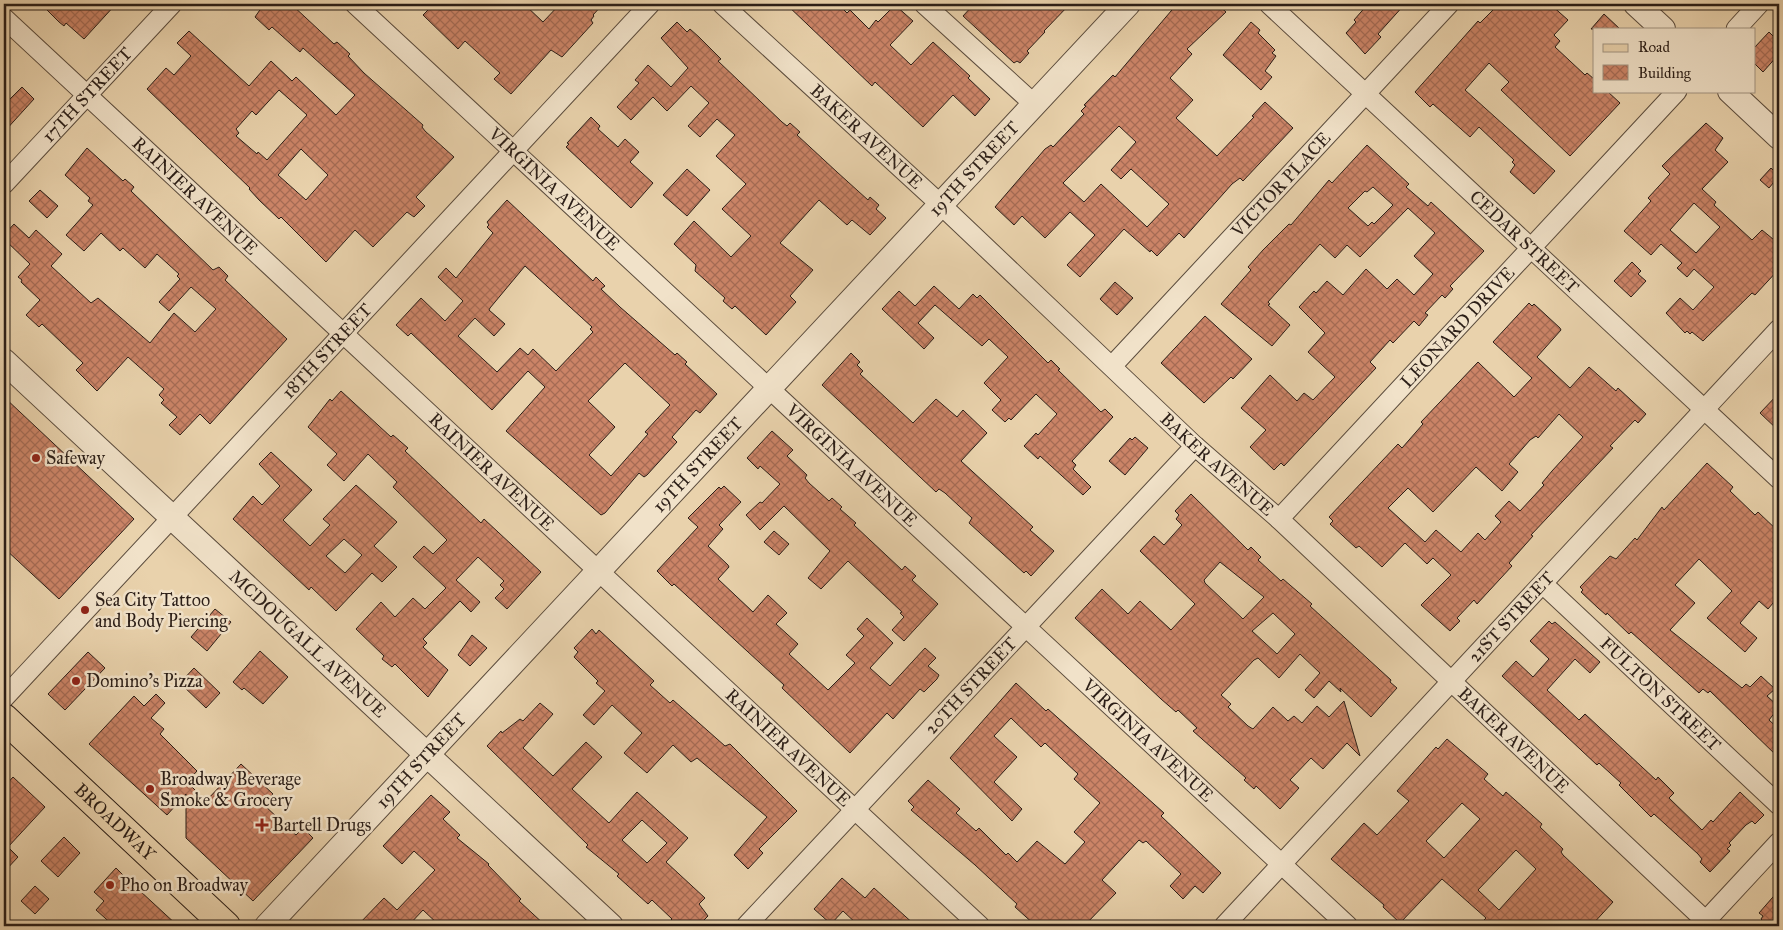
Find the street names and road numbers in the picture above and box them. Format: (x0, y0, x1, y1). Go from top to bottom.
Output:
street label: 17TH STREET (38, 43, 137, 147)
street label: BAKER AVENUE (806, 79, 927, 194)
street label: 19TH STREET (924, 117, 1024, 221)
street label: VIRGINIA AVENUE (483, 122, 625, 255)
street label: VICTOR PLACE (1226, 127, 1335, 242)
street label: RAINIER AVENUE (128, 132, 263, 260)
street label: CEDAR STREET (1465, 186, 1584, 298)
street label: LEONARD DRIVE (1396, 262, 1519, 392)
street label: 18TH STREET (277, 299, 377, 403)
street label: VIRGINIA AVENUE (781, 398, 922, 532)
street label: RAINIER AVENUE (424, 408, 559, 535)
street label: BAKER AVENUE (1156, 408, 1279, 521)
street label: 19TH STREET (648, 413, 747, 517)
street label: MCDOUGALL AVENUE (225, 565, 391, 722)
street label: 21ST STREET (1464, 567, 1559, 667)
street label: FULTON STREET (1596, 632, 1725, 756)
street label: 20TH STREET (920, 633, 1021, 739)
street label: VIRGINIA AVENUE (1077, 673, 1218, 807)
street label: BAKER AVENUE (1453, 682, 1574, 798)
street label: RAINIER AVENUE (721, 684, 856, 811)
street label: 19TH STREET (372, 709, 471, 813)
street label: BROADWAY (70, 779, 160, 866)

